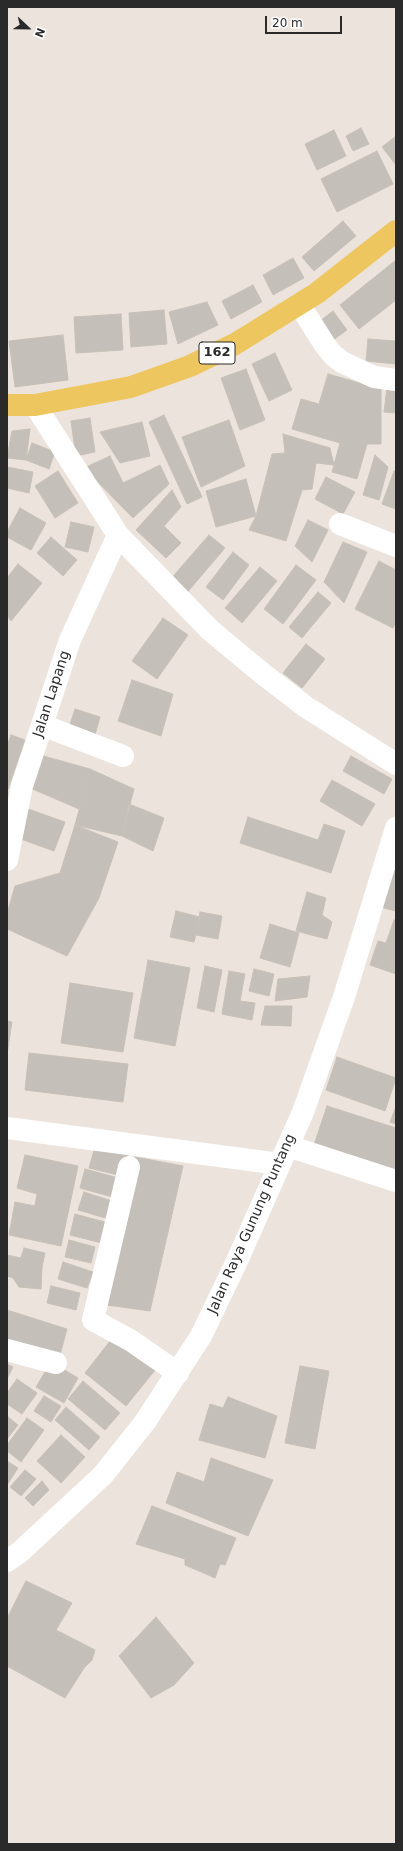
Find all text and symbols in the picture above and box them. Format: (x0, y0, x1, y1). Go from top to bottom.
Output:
north arrow (8, 8, 48, 48)
scale bar (267, 8, 344, 34)
text: 20 m (272, 16, 303, 30)
text: N (32, 26, 47, 39)
road number: 162 (199, 342, 235, 364)
street label: Jalan Lapang (30, 649, 74, 739)
street label: Jalan Raya Gunung Puntang (205, 1131, 299, 1317)

